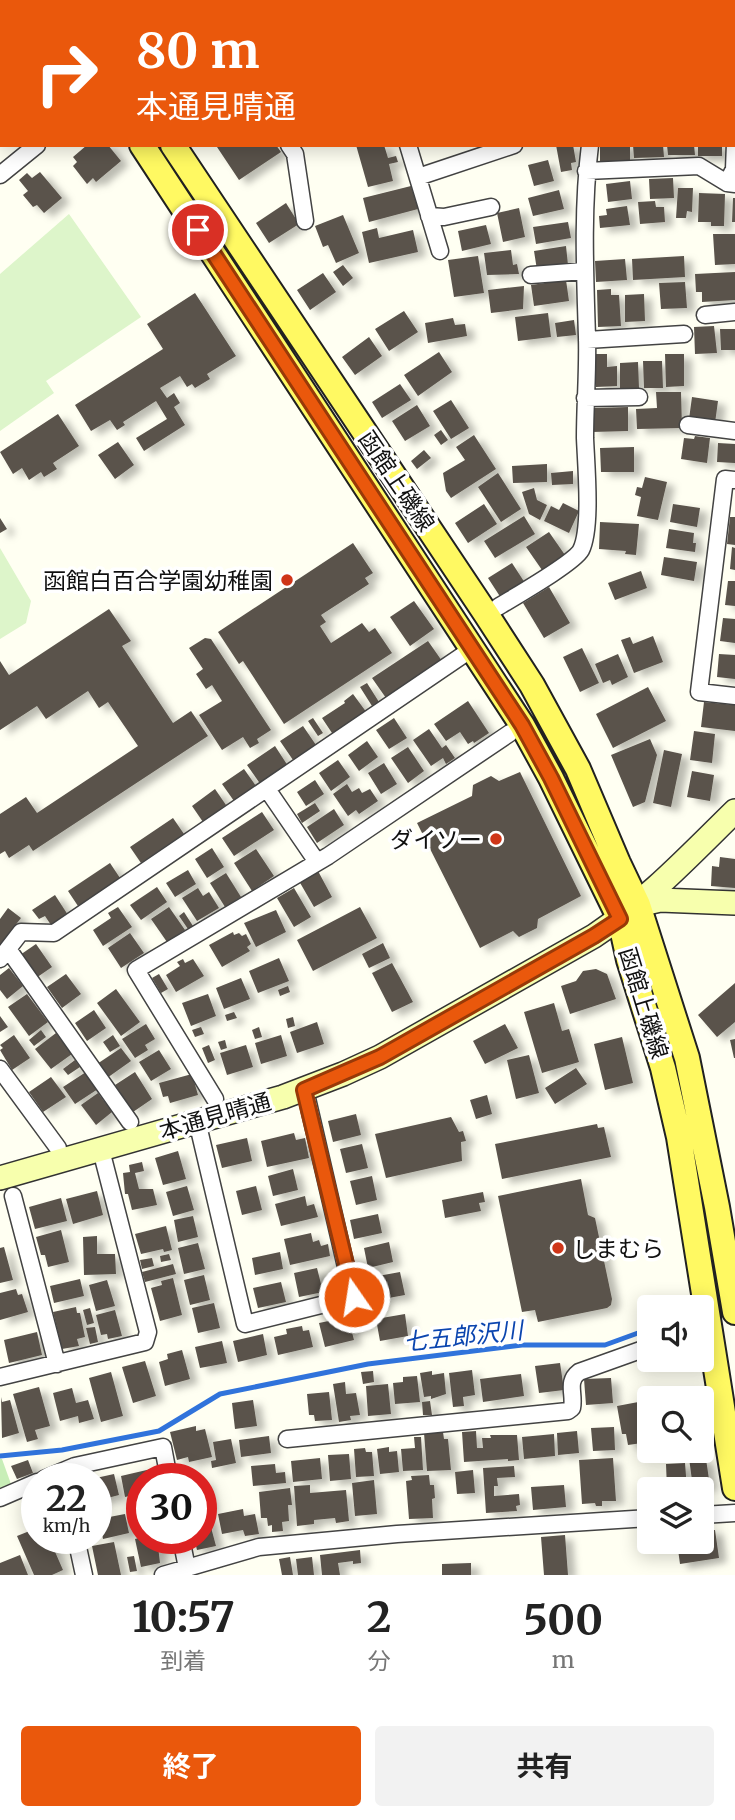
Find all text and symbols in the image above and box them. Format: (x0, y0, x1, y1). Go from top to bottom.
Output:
text: 80 m (136, 20, 259, 81)
icon: right (21, 28, 112, 119)
text: 本通見晴通 (136, 87, 296, 127)
pin (168, 200, 228, 260)
icon: arrive (179, 211, 217, 249)
street label: 函館上磯線 (353, 425, 441, 537)
place label: 函館白百合学園幼稚園 (43, 566, 273, 595)
marker: 函館白百合学園幼稚園 (279, 572, 295, 588)
place label: ダイソー (390, 825, 482, 854)
marker: ダイソー (488, 831, 504, 847)
street label: 函館上磯線 (613, 944, 675, 1062)
street label: 本通見晴通 (156, 1086, 274, 1146)
place label: しまむら (572, 1234, 664, 1263)
marker: しまむら (550, 1240, 566, 1256)
position arrow (317, 1260, 391, 1334)
map controls (637, 1295, 714, 1554)
button: sound (637, 1295, 714, 1372)
water label: 七五郎沢川 (402, 1314, 527, 1358)
button: search (637, 1386, 714, 1463)
speed limit sign: 30 (126, 1463, 217, 1554)
text: 22 (46, 1477, 87, 1521)
button: layers (637, 1477, 714, 1554)
text: km/h (43, 1514, 90, 1537)
text: 10:57 (132, 1591, 235, 1643)
text: 2 (367, 1591, 391, 1643)
text: 500 (523, 1594, 603, 1646)
text: m (552, 1645, 575, 1674)
text: 到着 (160, 1646, 206, 1675)
text: 分 (368, 1646, 391, 1675)
button: 終了 (21, 1726, 361, 1806)
button: 共有 (375, 1726, 714, 1806)

